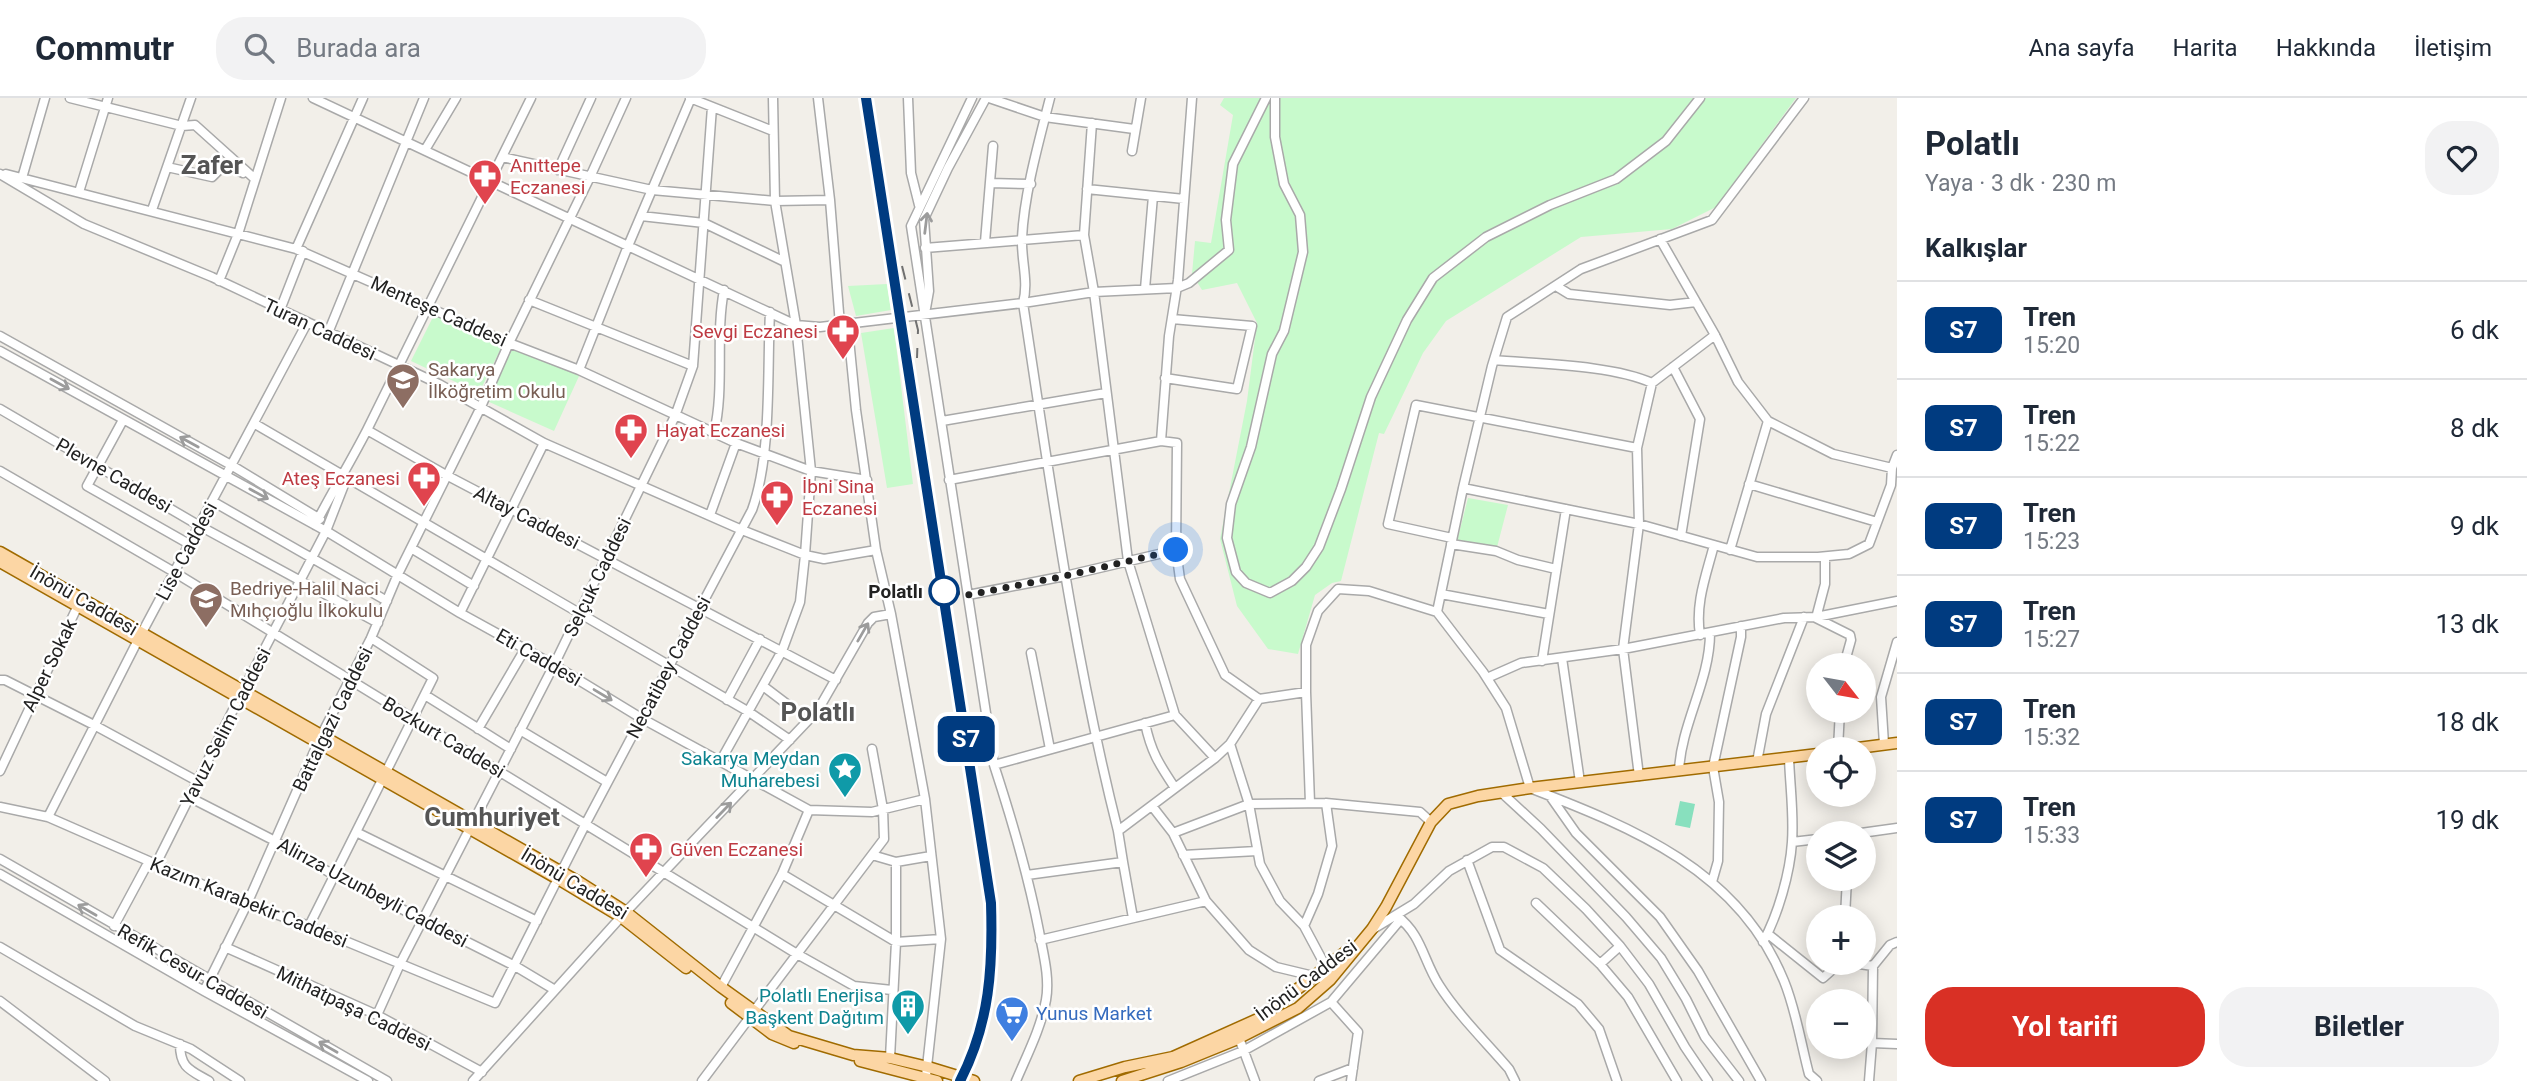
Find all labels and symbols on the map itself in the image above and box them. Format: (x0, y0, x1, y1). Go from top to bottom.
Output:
district label: Zafer (181, 150, 244, 180)
place label: Anıttepe Eczanesi (510, 154, 585, 199)
pharmacy icon: Anıttepe Eczanesi (466, 157, 504, 206)
one-way arrow (919, 212, 932, 235)
street label: Menteşe Caddesi (367, 271, 510, 352)
street label: Turan Caddesi (260, 293, 380, 365)
pharmacy icon: Sevgi Eczanesi (824, 312, 862, 361)
place label: Sevgi Eczanesi (692, 320, 818, 343)
place label: Sakarya İlköğretim Okulu (428, 358, 566, 403)
school or university icon: Sakarya İlköğretim Okulu (384, 361, 422, 410)
one-way arrow (49, 377, 69, 391)
pharmacy icon: Hayat Eczanesi (612, 411, 650, 460)
place label: Hayat Eczanesi (656, 419, 785, 442)
street label: Plevne Caddesi (52, 433, 176, 518)
one-way arrow (179, 435, 200, 448)
pharmacy icon: Ateş Eczanesi (405, 459, 443, 508)
place label: Ateş Eczanesi (282, 467, 400, 490)
place label: İbni Sina Eczanesi (802, 475, 877, 520)
pharmacy icon: İbni Sina Eczanesi (758, 478, 796, 527)
street label: Altay Caddesi (470, 481, 584, 554)
one-way arrow (248, 488, 269, 501)
street label: Lise Caddesi (151, 498, 222, 604)
street label: Selçuk Caddesi (559, 514, 636, 640)
your location (1158, 532, 1193, 567)
street label: İnönü Caddesi (26, 560, 142, 641)
marker: Polatlı (929, 576, 959, 606)
place label: Bedriye-Halil Naci Mıhçıoğlu İlkokulu (230, 577, 383, 622)
school or university icon: Bedriye-Halil Naci Mıhçıoğlu İlkokulu (187, 580, 225, 629)
place label: Polatlı (868, 580, 923, 603)
street label: Necatibey Caddesi (621, 592, 716, 742)
street label: Alper Sokak (17, 615, 82, 715)
one-way arrow (857, 622, 871, 642)
street label: Eti Caddesi (492, 624, 586, 691)
street label: Battalgazi Caddesi (287, 643, 377, 795)
street label: Yavuz Selim Caddesi (175, 644, 275, 811)
north arrow (1806, 653, 1876, 723)
one-way arrow (593, 688, 613, 702)
street label: Bozkurt Caddesi (378, 692, 509, 783)
district label: Polatlı (781, 697, 855, 727)
line badge: S7 (934, 716, 998, 762)
place label: Sakarya Meydan Muharebesi (681, 747, 820, 792)
place icon: Sakarya Meydan Muharebesi (826, 750, 864, 799)
district label: Cumhuriyet (424, 802, 560, 832)
one-way arrow (715, 802, 732, 819)
pharmacy icon: Güven Eczanesi (627, 830, 665, 879)
street label: Alirıza Uzunbeyli Caddesi (274, 832, 472, 952)
place label: Güven Eczanesi (670, 838, 803, 861)
street label: İnönü Caddesi (517, 842, 632, 924)
street label: Kazım Karabekir Caddesi (147, 852, 351, 953)
one-way arrow (78, 903, 98, 917)
street label: Refik Cesur Caddesi (113, 919, 272, 1024)
street label: İnönü Caddesi (1251, 935, 1361, 1026)
street label: Mithatpaşa Caddesi (273, 961, 435, 1056)
place label: Polatlı Enerjisa Başkent Dağıtım (745, 984, 884, 1029)
building icon: Polatlı Enerjisa Başkent Dağıtım (889, 987, 927, 1036)
supermarket icon: Yunus Market (993, 994, 1031, 1043)
place label: Yunus Market (1036, 1002, 1152, 1025)
one-way arrow (318, 1040, 338, 1054)

